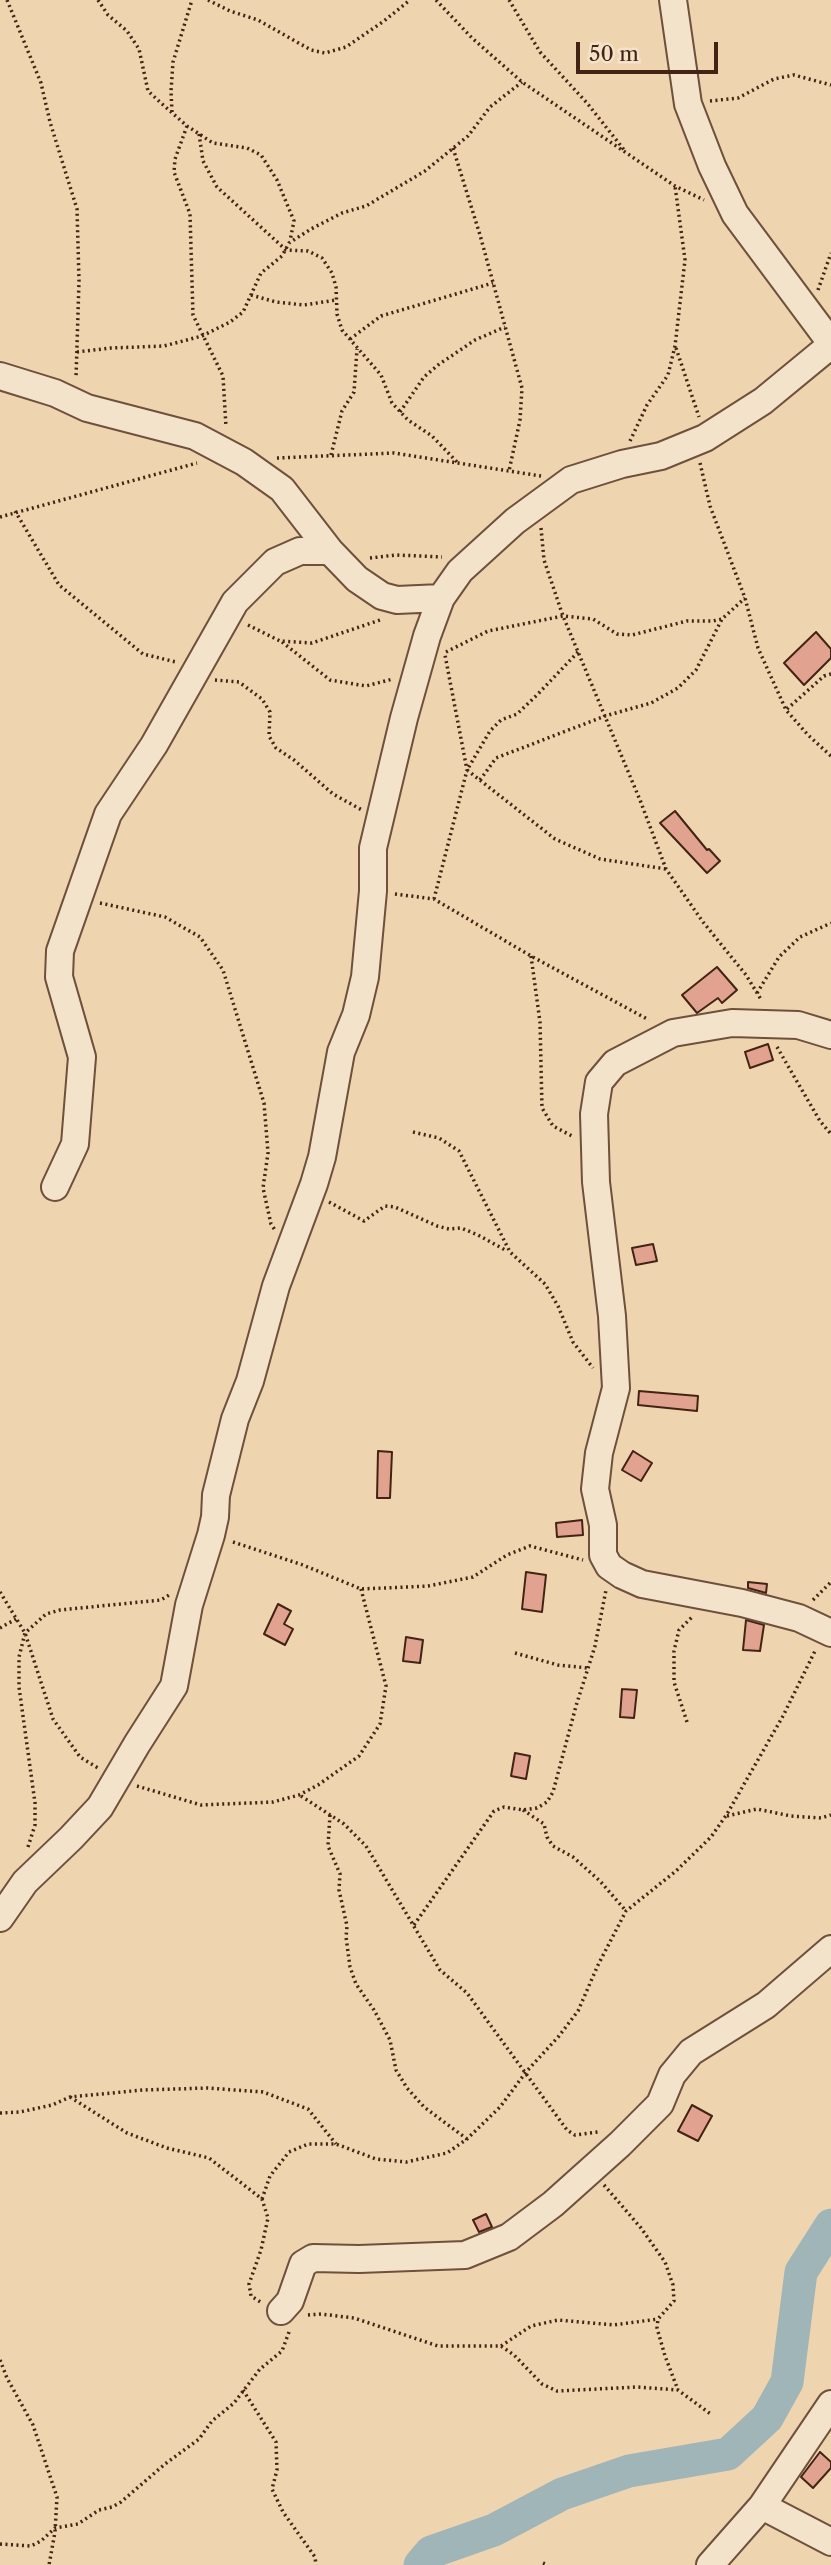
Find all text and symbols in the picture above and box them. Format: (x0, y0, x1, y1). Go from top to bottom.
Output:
scale bar (579, 28, 721, 72)
text: 50 m (589, 41, 639, 66)

